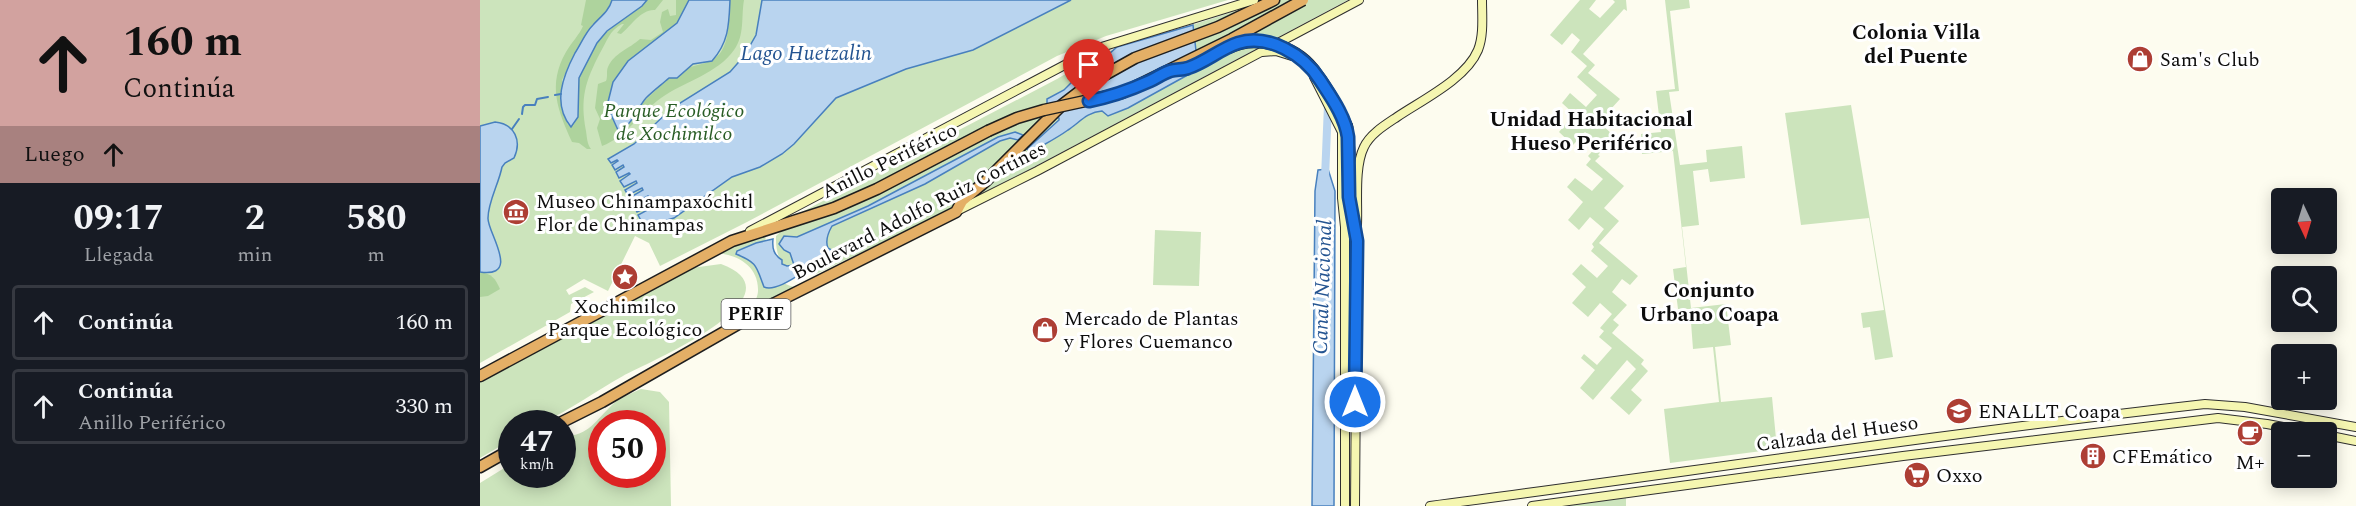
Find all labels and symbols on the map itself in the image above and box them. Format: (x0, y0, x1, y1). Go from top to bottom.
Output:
district label: Colonia Villa del Puente (1852, 17, 1980, 73)
water label: Lago Huetzalin (740, 38, 872, 70)
pin (1063, 39, 1114, 101)
shop icon: Sam's Club (2125, 44, 2155, 74)
place label: Sam's Club (2160, 45, 2259, 75)
park label: Parque Ecológico de Xochimilco (604, 96, 744, 149)
district label: Unidad Habitacional Hueso Periférico (1489, 104, 1693, 160)
street label: Anillo Periférico (816, 115, 962, 207)
street label: Boulevard Adolfo Ruiz Cortines (787, 134, 1052, 288)
place label: Museo Chinampaxóchitl Flor de Chinampas (536, 187, 753, 240)
north arrow (2271, 188, 2337, 254)
museum icon: Museo Chinampaxóchitl Flor de Chinampas (501, 197, 531, 227)
water label: Canal Nacional (1305, 218, 1341, 355)
place icon: Xochimilco Parque Ecológico (610, 262, 640, 292)
district label: Conjunto Urbano Coapa (1639, 275, 1779, 331)
place label: Xochimilco Parque Ecológico (548, 292, 702, 345)
road number: PERIF (722, 299, 790, 329)
place label: Mercado de Plantas y Flores Cuemanco (1063, 304, 1239, 357)
shop icon: Mercado de Plantas y Flores Cuemanco (1030, 315, 1060, 345)
position arrow (1323, 370, 1387, 434)
school or university icon: ENALLT Coapa (1944, 396, 1974, 426)
place label: ENALLT Coapa (1978, 397, 2121, 427)
street label: Calzada del Hueso (1754, 408, 1920, 460)
speed limit sign: 50 (588, 410, 666, 488)
cafe icon: M+ (2235, 418, 2265, 448)
building icon: CFEmático (2078, 441, 2108, 471)
place label: CFEmático (2112, 442, 2212, 472)
place label: M+ (2235, 448, 2265, 478)
supermarket icon: Oxxo (1902, 460, 1932, 490)
place label: Oxxo (1936, 461, 1983, 491)

